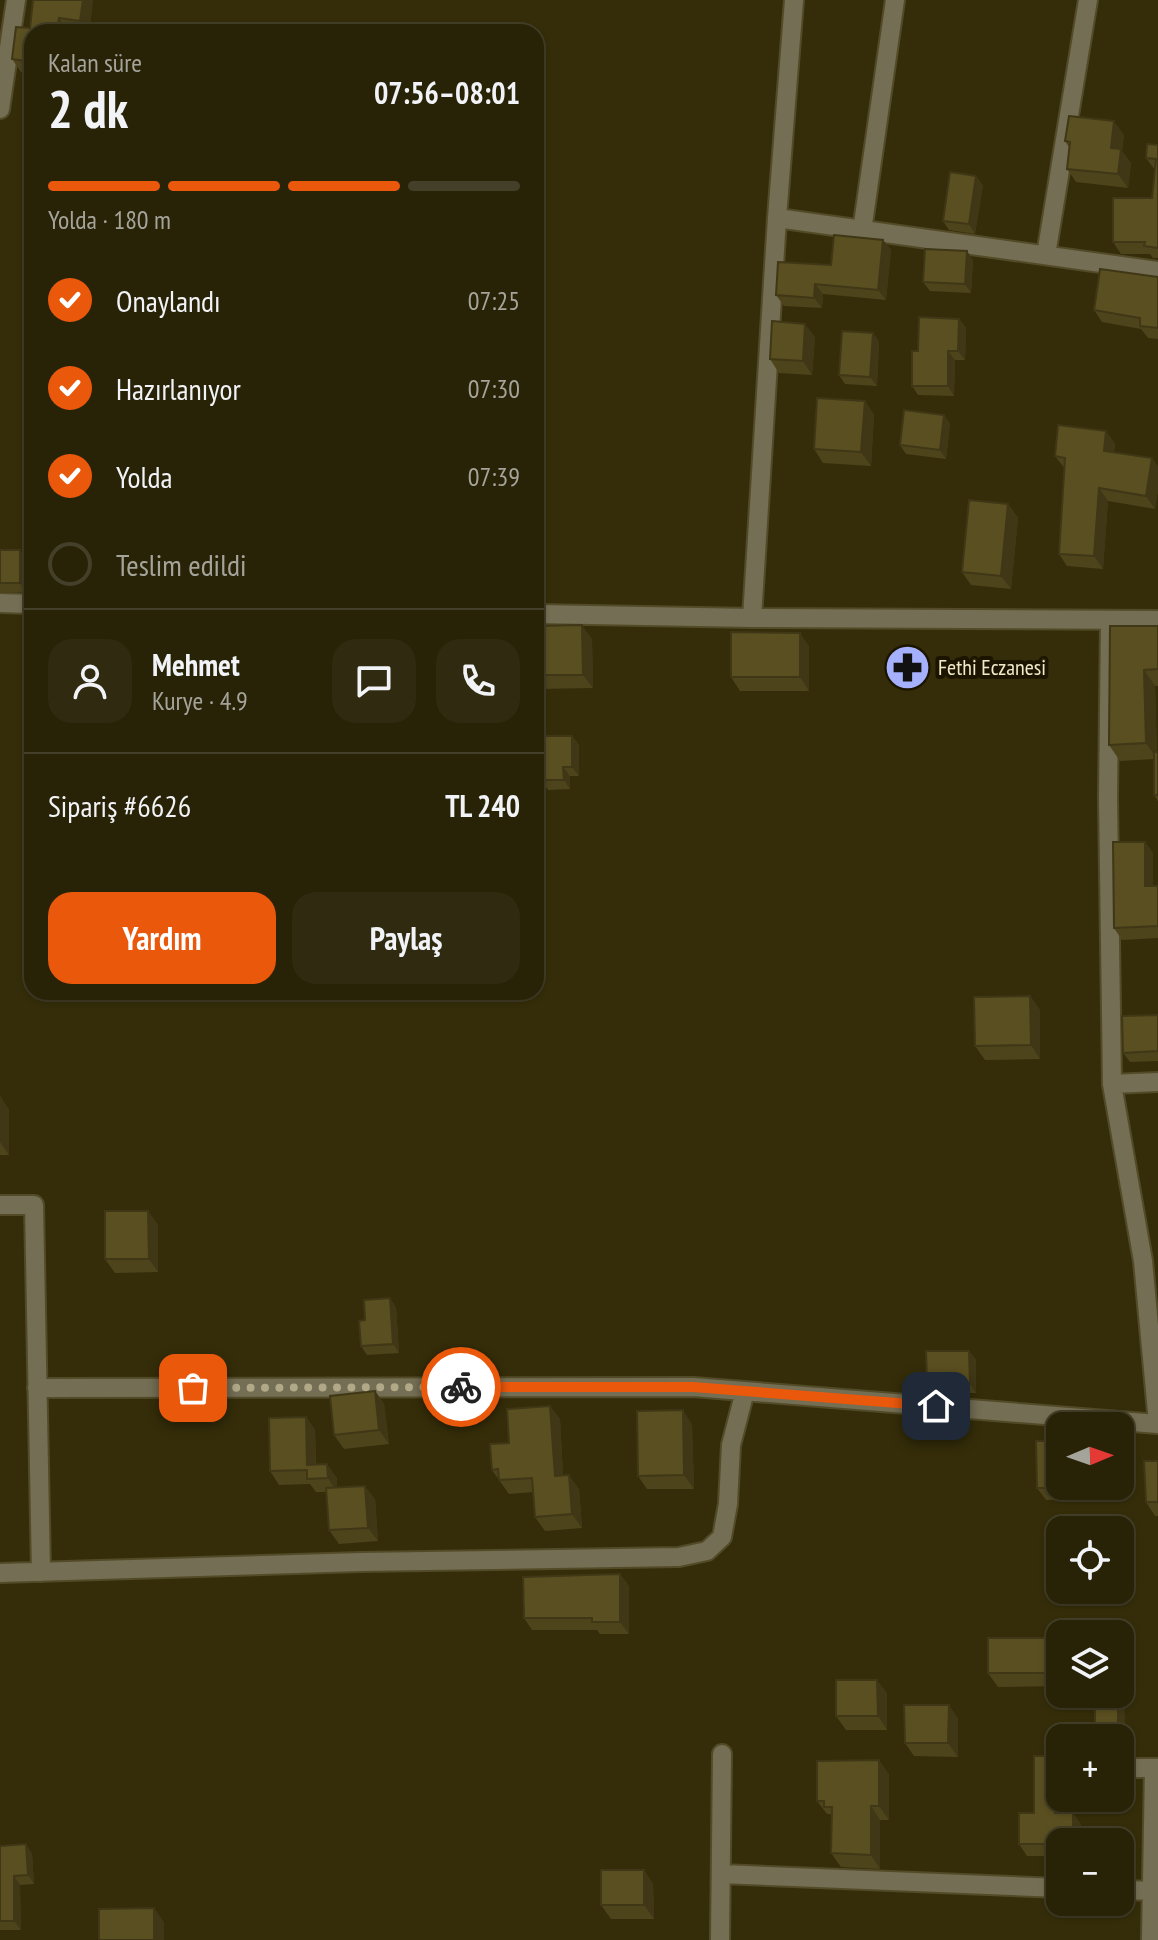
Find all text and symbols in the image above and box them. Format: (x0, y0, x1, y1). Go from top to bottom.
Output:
text: Kalan süre (48, 46, 142, 79)
text: 07:56–08:01 (374, 73, 520, 112)
text: 2 dk (48, 75, 128, 142)
text: Yolda · 180 m (48, 203, 171, 236)
icon: check (48, 278, 92, 322)
text: Onaylandı (116, 281, 221, 320)
text: 07:25 (468, 284, 520, 317)
icon: check (48, 366, 92, 410)
text: Hazırlanıyor (116, 369, 241, 408)
text: 07:30 (468, 372, 520, 405)
icon: check (48, 454, 92, 498)
text: Yolda (116, 457, 172, 496)
text: 07:39 (468, 460, 520, 493)
text: Teslim edildi (116, 545, 247, 584)
button: person (48, 639, 132, 723)
button: chat (332, 639, 416, 723)
button: phone (436, 639, 520, 723)
pharmacy icon: Fethi Eczanesi (883, 643, 931, 691)
text: Mehmet (152, 645, 240, 684)
place label: Fethi Eczanesi (938, 653, 1046, 681)
text: Kurye · 4.9 (152, 684, 248, 717)
text: Sipariş #6626 (48, 786, 191, 825)
text: TL 240 (445, 786, 520, 825)
button: Yardım (48, 892, 276, 984)
button: Paylaş (292, 892, 520, 984)
courier (421, 1347, 501, 1427)
pin (159, 1354, 227, 1422)
icon: bike (439, 1365, 483, 1409)
icon: bag (171, 1366, 215, 1410)
pin (902, 1372, 970, 1440)
icon: home (914, 1384, 958, 1428)
north arrow (1046, 1412, 1134, 1500)
map controls (1046, 1412, 1134, 1916)
button: locate (1046, 1516, 1134, 1604)
button: layers (1046, 1620, 1134, 1708)
button: + (1046, 1724, 1134, 1812)
button: − (1046, 1828, 1134, 1916)

